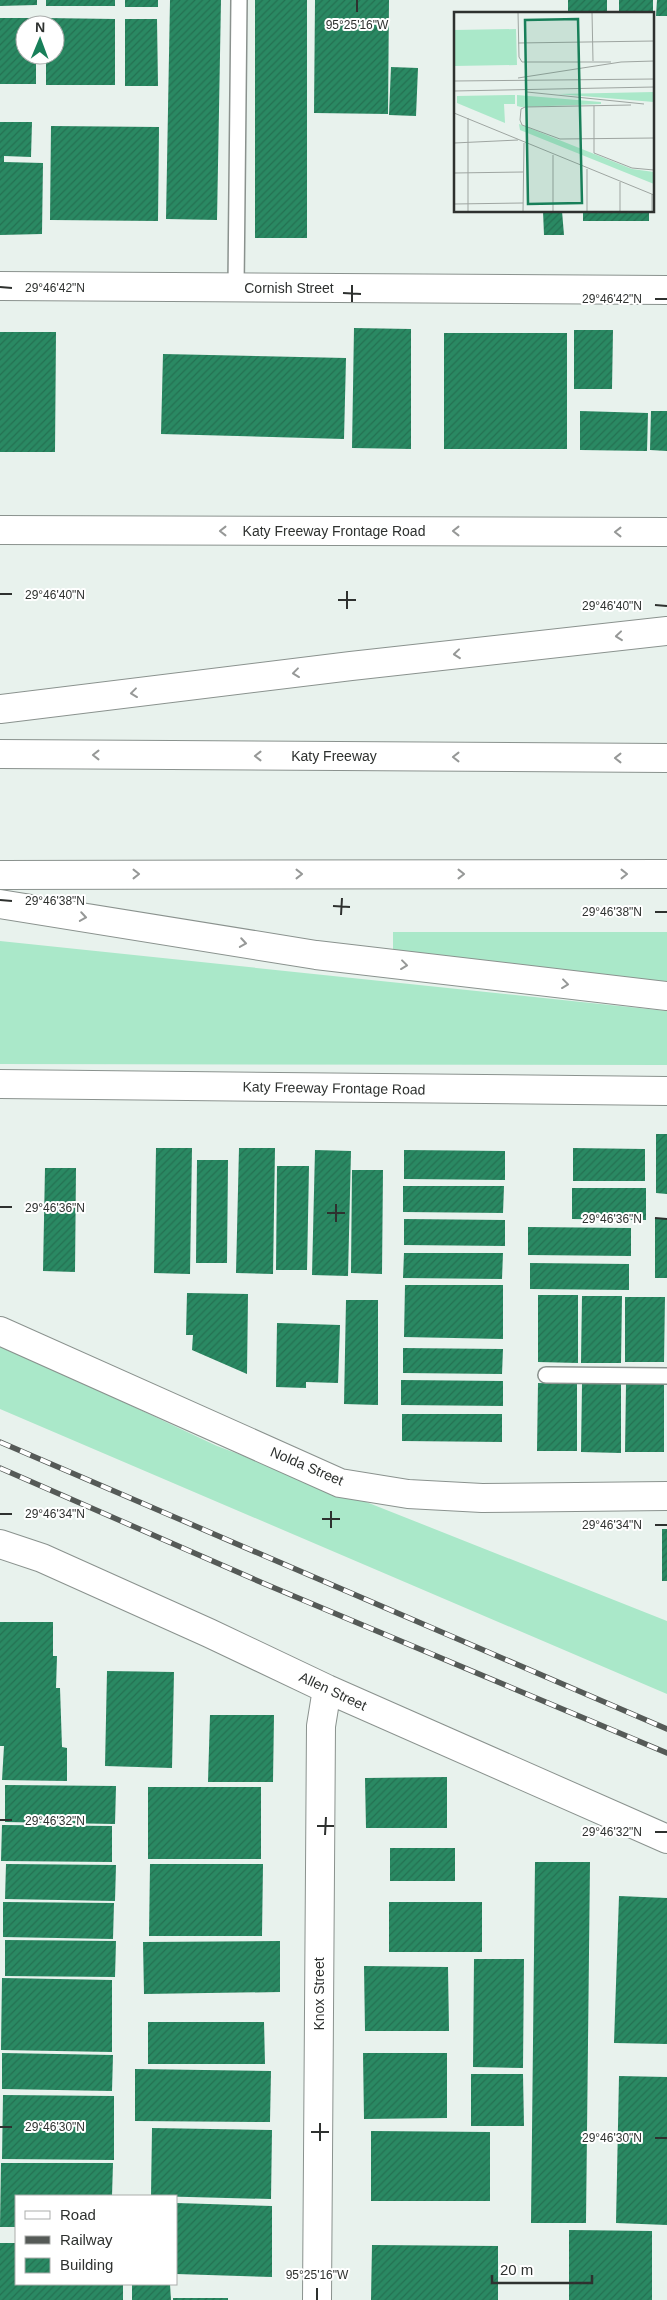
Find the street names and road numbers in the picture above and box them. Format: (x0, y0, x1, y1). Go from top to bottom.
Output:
street label: Cornish Street (244, 280, 334, 296)
street label: Katy Freeway Frontage Road (243, 523, 425, 539)
street label: Katy Freeway (291, 748, 377, 764)
street label: Katy Freeway Frontage Road (242, 1078, 426, 1098)
street label: Nolda Street (268, 1443, 346, 1489)
street label: Allen Street (297, 1668, 369, 1714)
street label: Knox Street (311, 1957, 327, 2031)

